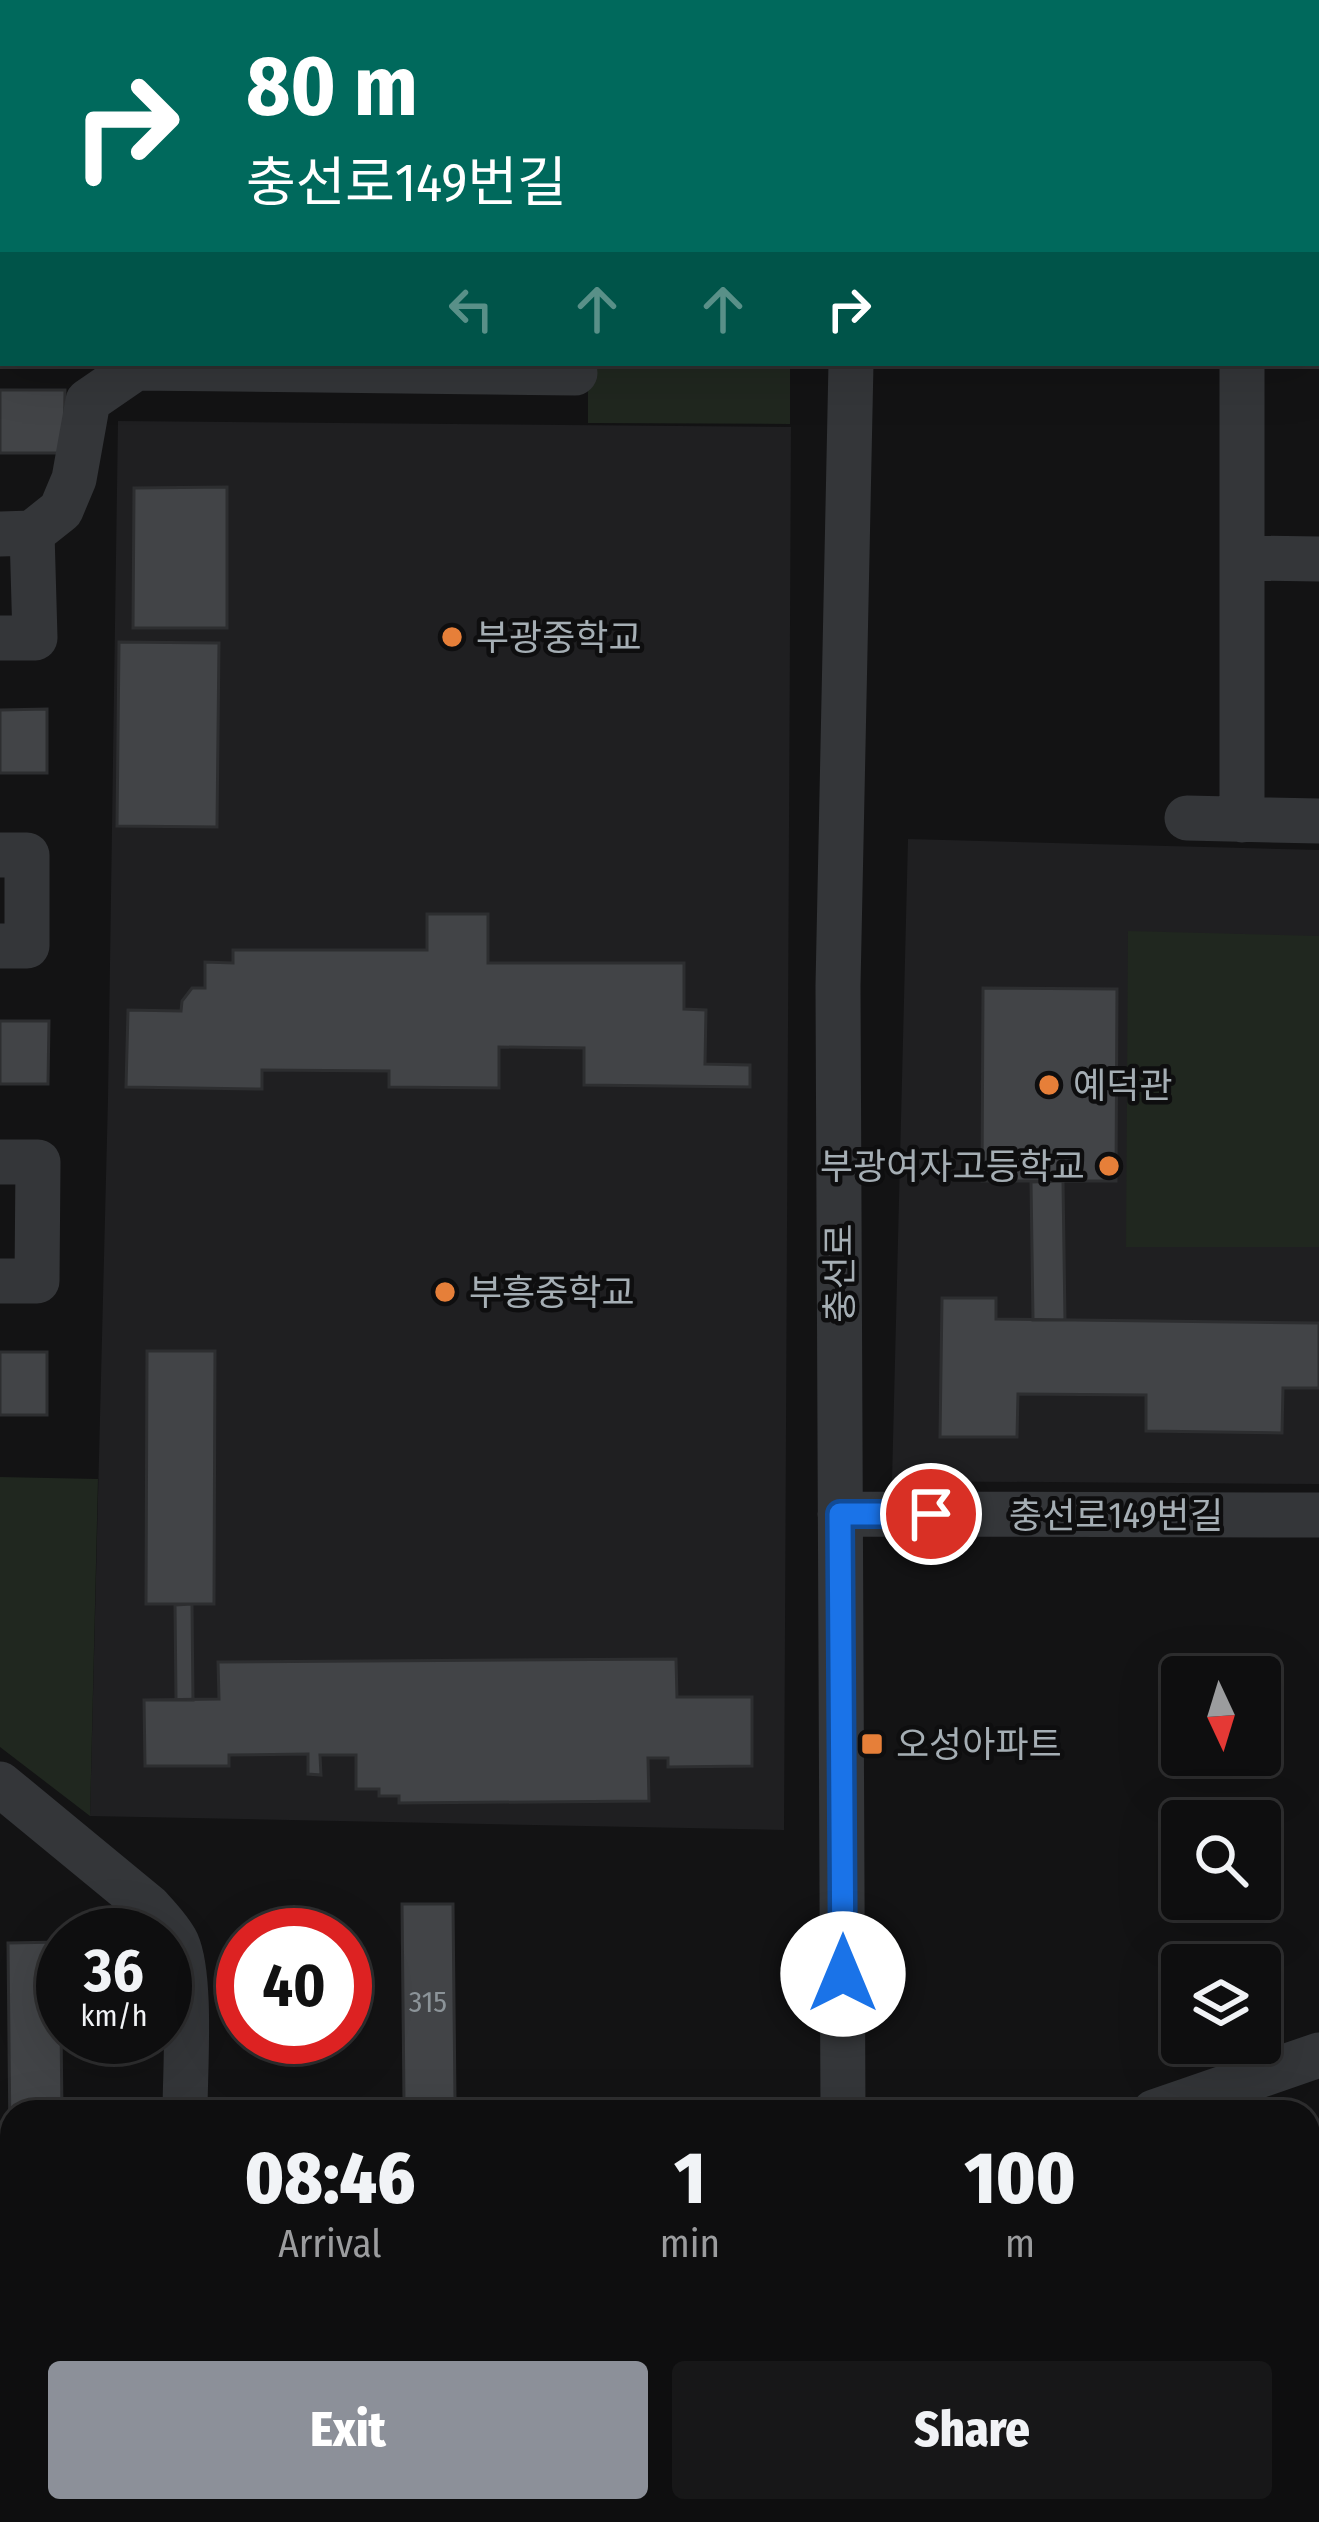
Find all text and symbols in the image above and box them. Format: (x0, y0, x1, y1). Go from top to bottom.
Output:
text: 80 m (246, 36, 418, 137)
icon: right (48, 48, 204, 204)
text: 충선로149번길 (246, 151, 567, 215)
icon: left (438, 276, 504, 342)
icon: ahead (564, 276, 630, 342)
icon: ahead (690, 276, 756, 342)
icon: right (816, 276, 882, 342)
place label: 부광중학교 (476, 616, 642, 660)
marker: 부광중학교 (439, 624, 465, 650)
place label: 예덕관 (1073, 1064, 1172, 1108)
marker: 예덕관 (1036, 1072, 1062, 1098)
place label: 부광여자고등학교 (820, 1145, 1085, 1189)
marker: 부광여자고등학교 (1096, 1153, 1122, 1179)
street label: 충선로 (818, 1223, 862, 1323)
place label: 부흥중학교 (469, 1271, 635, 1315)
marker: 부흥중학교 (432, 1279, 458, 1305)
pin (880, 1463, 982, 1565)
icon: arrive (898, 1481, 964, 1547)
street label: 충선로149번길 (1009, 1494, 1223, 1538)
north arrow (1161, 1656, 1281, 1776)
map controls (1161, 1656, 1281, 2064)
place label: 오성아파트 (896, 1723, 1062, 1767)
marker: 오성아파트 (859, 1731, 885, 1757)
button: search (1161, 1800, 1281, 1920)
speed limit sign: 40 (216, 1908, 372, 2064)
position arrow (780, 1911, 906, 2037)
text: 36 (84, 1935, 144, 2007)
button: layers (1161, 1944, 1281, 2064)
house number: 315 (409, 1984, 447, 2020)
text: km/h (81, 1998, 147, 2034)
text: 08:46 (244, 2136, 415, 2222)
text: 1 (674, 2136, 706, 2222)
text: 100 (965, 2136, 1076, 2222)
text: Arrival (278, 2221, 382, 2267)
text: min (660, 2221, 720, 2267)
text: m (1005, 2221, 1035, 2267)
button: Exit (48, 2361, 648, 2499)
button: Share (672, 2361, 1272, 2499)

